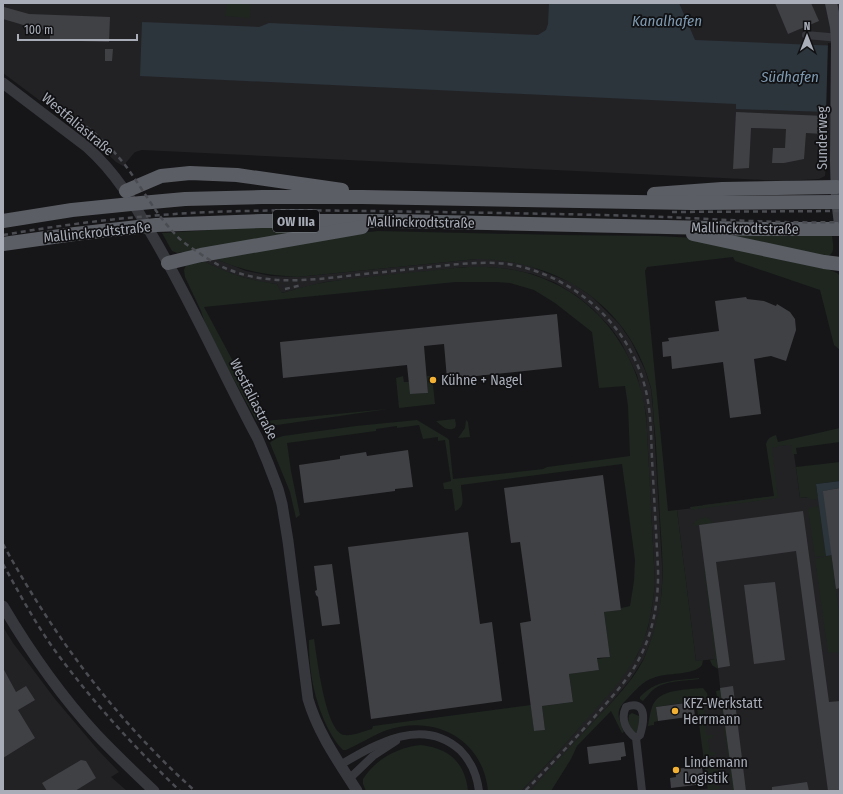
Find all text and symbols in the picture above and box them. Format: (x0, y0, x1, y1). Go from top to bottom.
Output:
water label: Kanalhafen (632, 12, 702, 30)
scale bar (18, 16, 137, 42)
north arrow (787, 16, 827, 56)
text: N (804, 20, 810, 33)
text: 100 m (24, 23, 53, 37)
water label: Südhafen (760, 68, 819, 86)
street label: Westfaliastraße (38, 89, 117, 159)
street label: Sunderweg (814, 106, 831, 170)
road number: OW IIIa (273, 210, 319, 232)
street label: Mallinckrodtstraße (367, 213, 475, 232)
street label: Mallinckrodtstraße (43, 218, 152, 247)
street label: Mallinckrodtstraße (691, 219, 799, 238)
street label: Westfaliastraße (226, 356, 281, 443)
place label: Kühne + Nagel (441, 372, 523, 389)
marker: Kühne + Nagel (428, 375, 438, 385)
place label: KFZ-Werkstatt Herrmann (683, 695, 763, 728)
marker: KFZ-Werkstatt Herrmann (670, 706, 680, 716)
place label: Lindemann Logistik (684, 754, 748, 787)
marker: Lindemann Logistik (671, 765, 681, 775)

